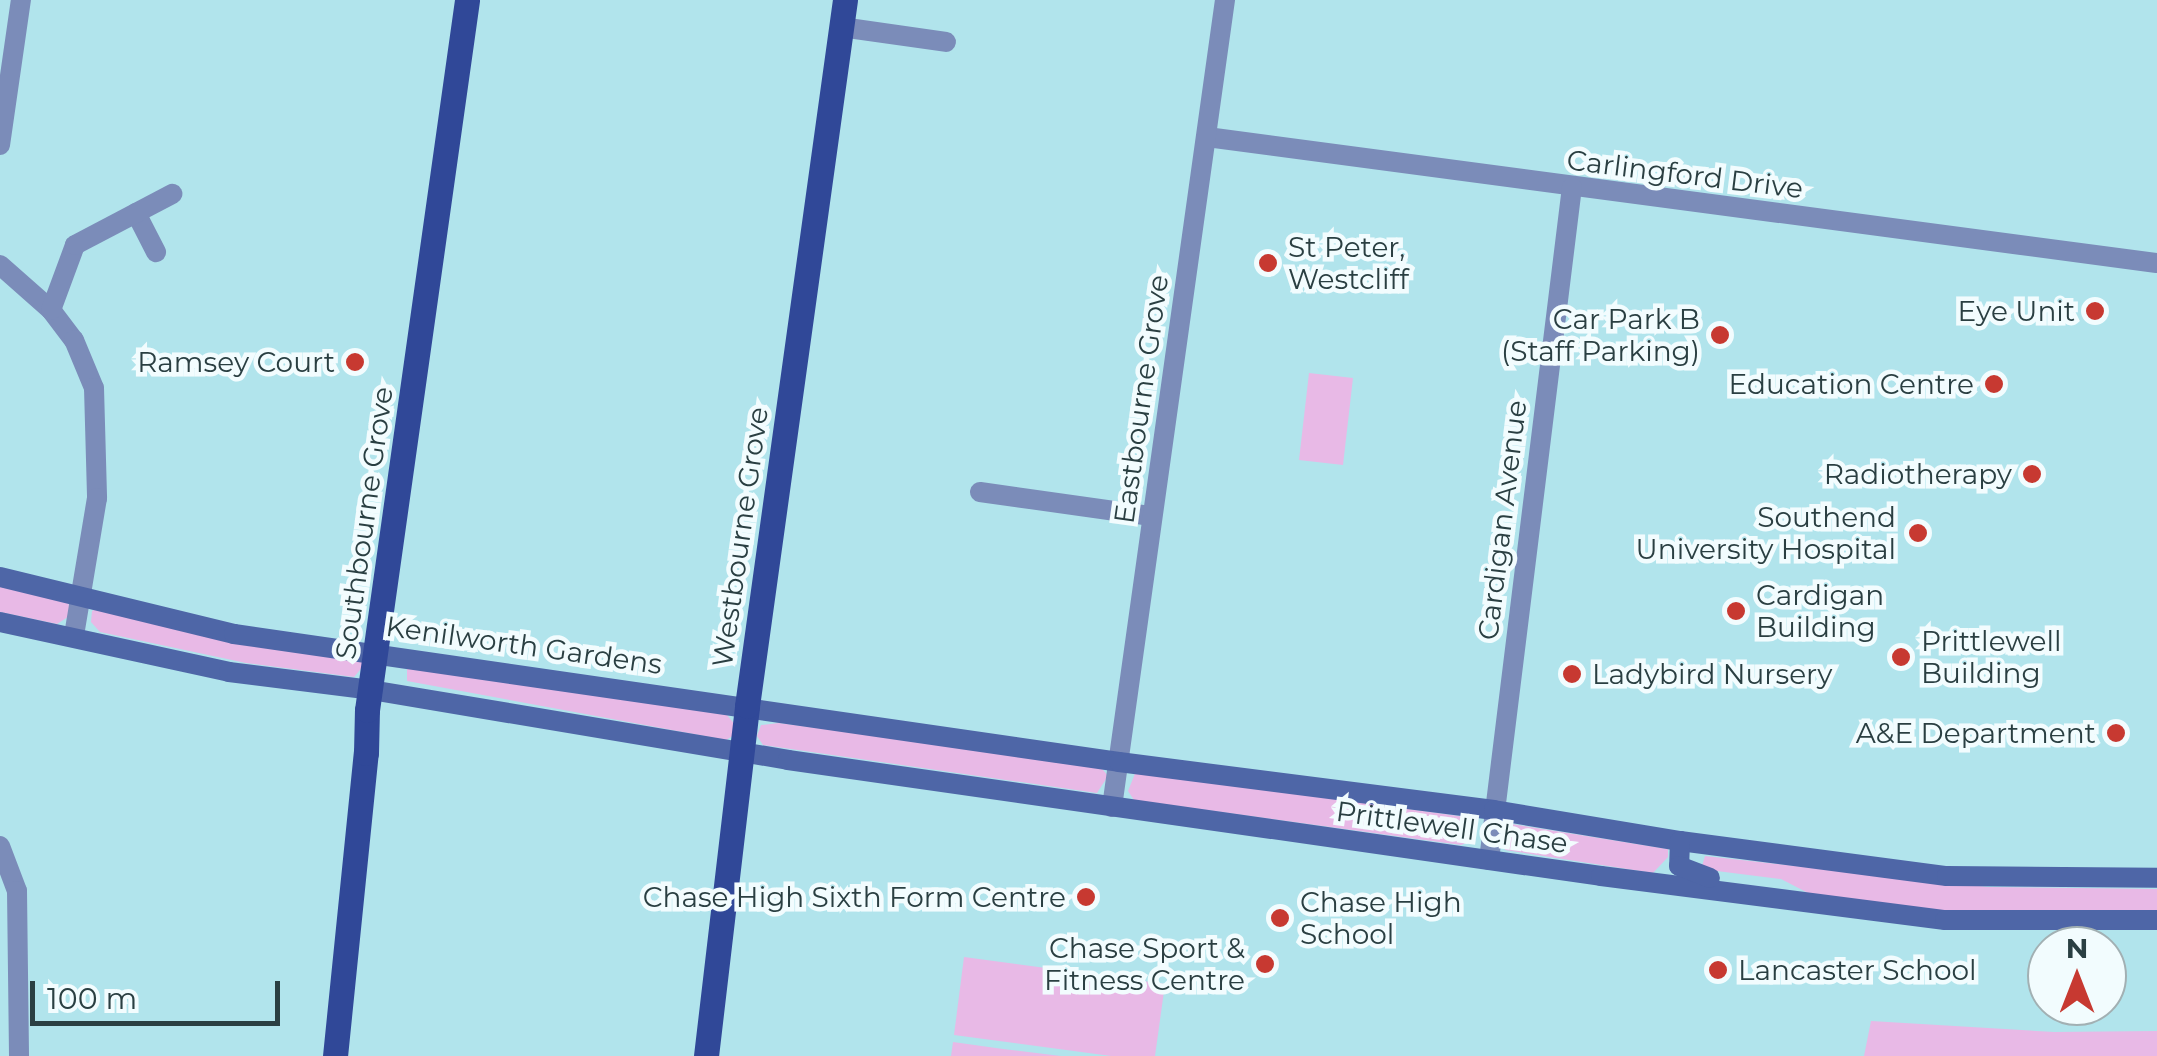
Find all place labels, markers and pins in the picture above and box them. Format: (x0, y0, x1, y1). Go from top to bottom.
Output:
place label: St Peter, Westcliff (1288, 230, 1409, 296)
marker: St Peter, Westcliff (1257, 252, 1279, 274)
place label: Eye Unit (1958, 294, 2075, 328)
marker: Eye Unit (2084, 300, 2106, 322)
place label: Car Park B (Staff Parking) (1501, 302, 1700, 368)
marker: Car Park B (Staff Parking) (1709, 324, 1731, 346)
place label: Ramsey Court (137, 345, 335, 379)
marker: Ramsey Court (344, 351, 366, 373)
place label: Education Centre (1728, 367, 1974, 401)
marker: Education Centre (1983, 373, 2005, 395)
place label: Radiotherapy (1824, 457, 2012, 491)
marker: Radiotherapy (2021, 463, 2043, 485)
place label: Southend University Hospital (1636, 500, 1896, 566)
marker: Southend University Hospital (1905, 520, 1931, 546)
place label: Cardigan Building (1756, 578, 1884, 644)
marker: Cardigan Building (1725, 600, 1747, 622)
place label: Prittlewell Building (1921, 624, 2061, 690)
marker: Prittlewell Building (1890, 646, 1912, 668)
place label: Ladybird Nursery (1592, 657, 1832, 691)
marker: Ladybird Nursery (1561, 663, 1583, 685)
place label: A&E Department (1856, 716, 2096, 750)
marker: A&E Department (2105, 722, 2127, 744)
place label: Chase High Sixth Form Centre (643, 880, 1066, 914)
place label: Chase High School (1300, 885, 1462, 951)
marker: Chase High Sixth Form Centre (1075, 886, 1097, 908)
marker: Chase High School (1269, 907, 1291, 929)
place label: Chase Sport & Fitness Centre (1044, 931, 1245, 997)
marker: Chase Sport & Fitness Centre (1254, 953, 1276, 975)
place label: Lancaster School (1738, 953, 1977, 987)
marker: Lancaster School (1707, 959, 1729, 981)

